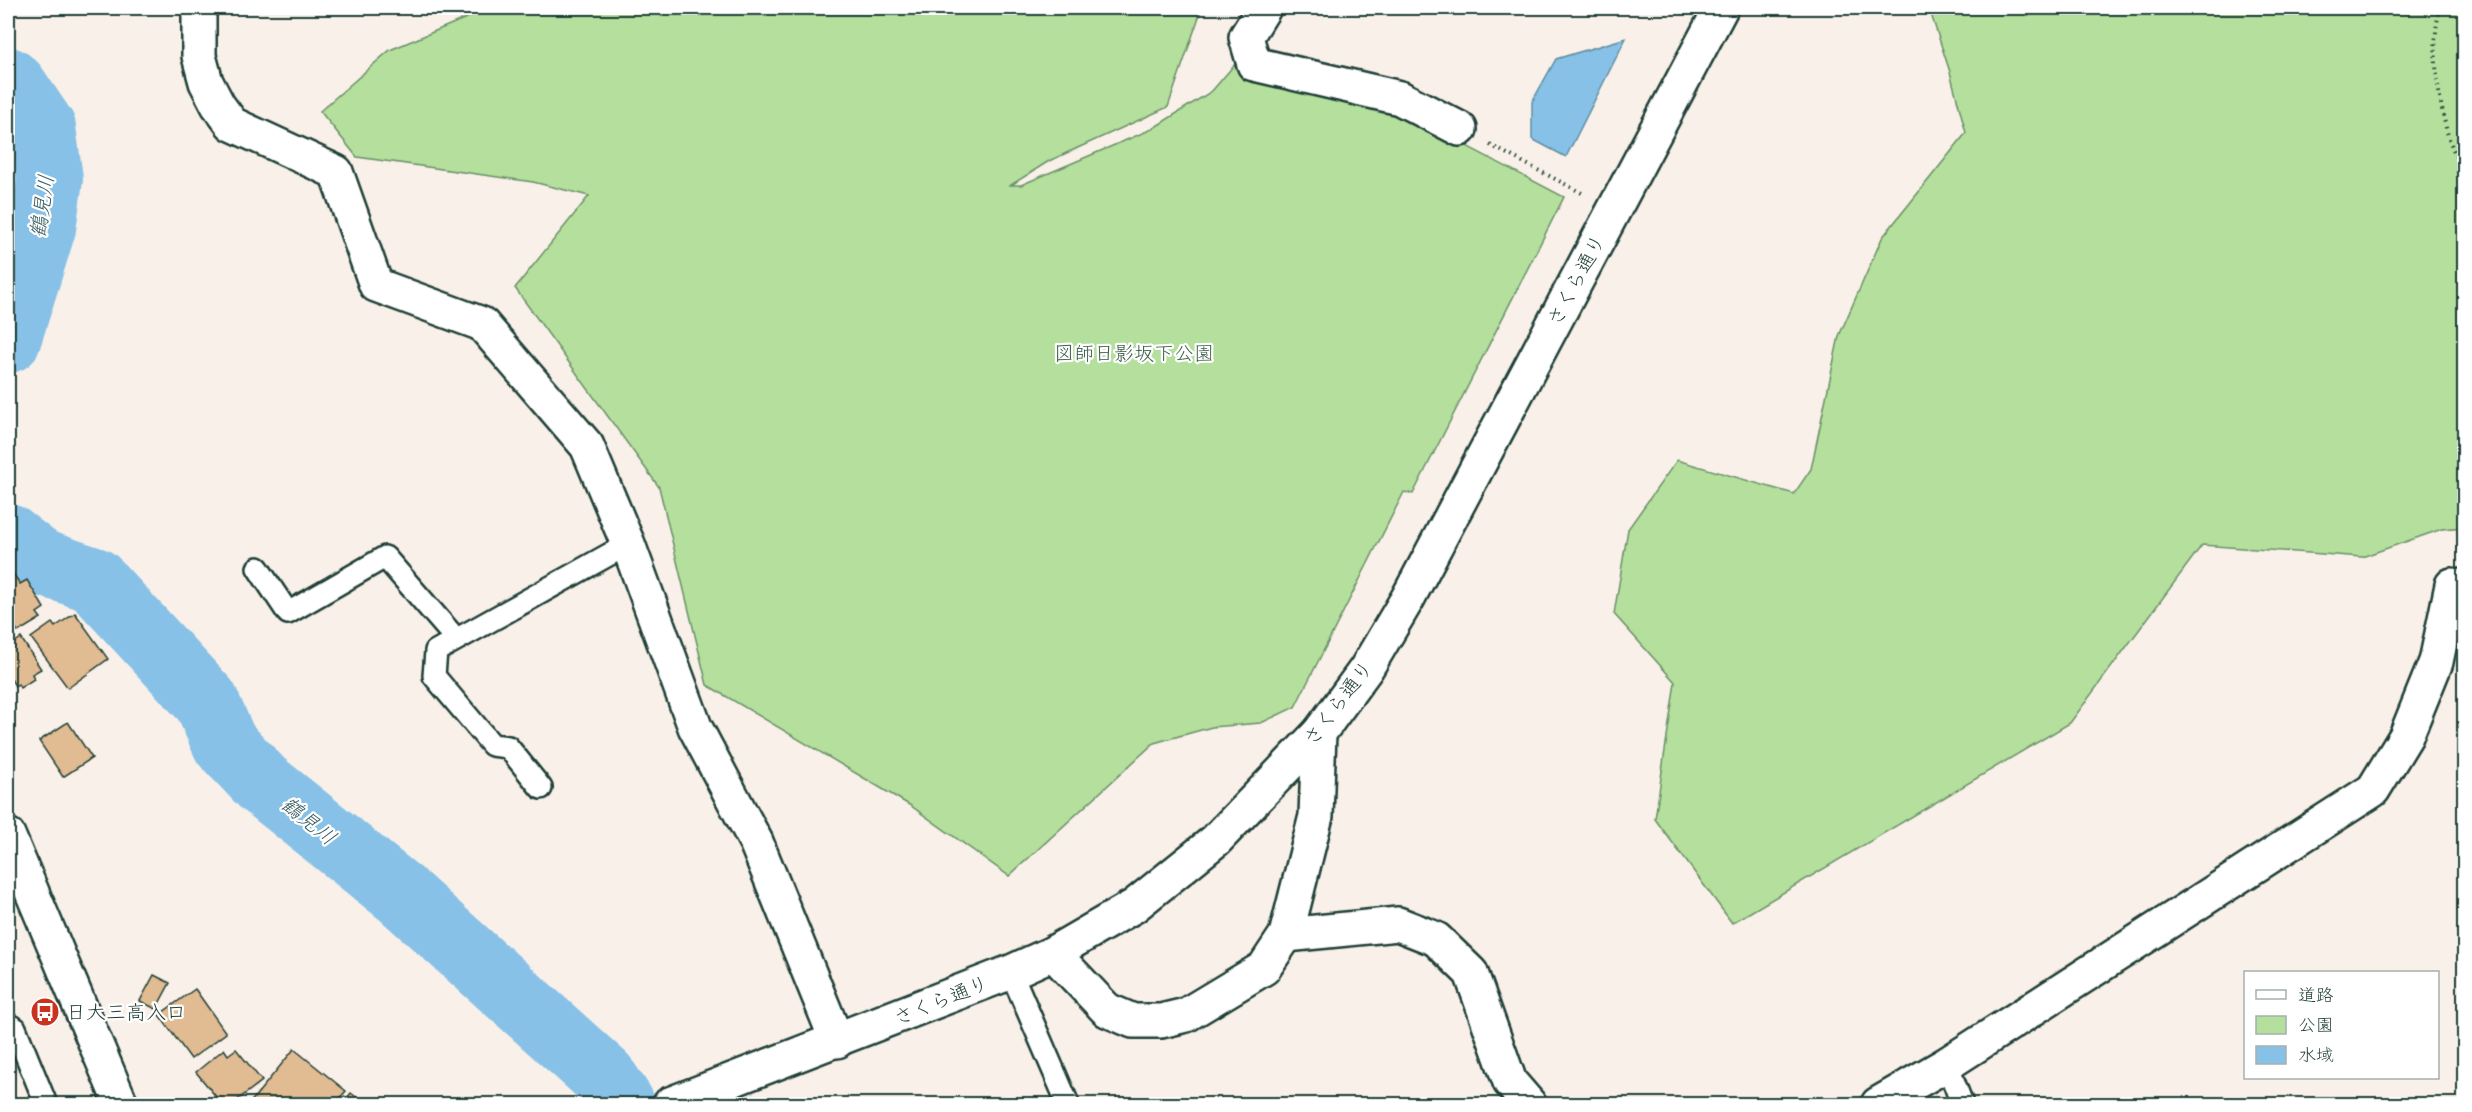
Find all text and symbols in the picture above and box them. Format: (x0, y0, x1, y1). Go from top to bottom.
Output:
water label: 鶴見川 (19, 172, 65, 240)
street label: さくら通り (1538, 228, 1615, 333)
park label: 図師日影坂下公園 (1054, 336, 1214, 371)
street label: さくら通り (1294, 653, 1382, 754)
water label: 鶴見川 (273, 786, 345, 856)
street label: さくら通り (888, 966, 994, 1035)
legend (2244, 971, 2439, 1079)
text: 道路 (2298, 979, 2334, 1011)
place label: 日大三高入口 (66, 995, 186, 1030)
bus stop icon: 日大三高入口 (29, 996, 61, 1028)
text: 公園 (2298, 1009, 2334, 1041)
text: 水域 (2298, 1039, 2334, 1071)

